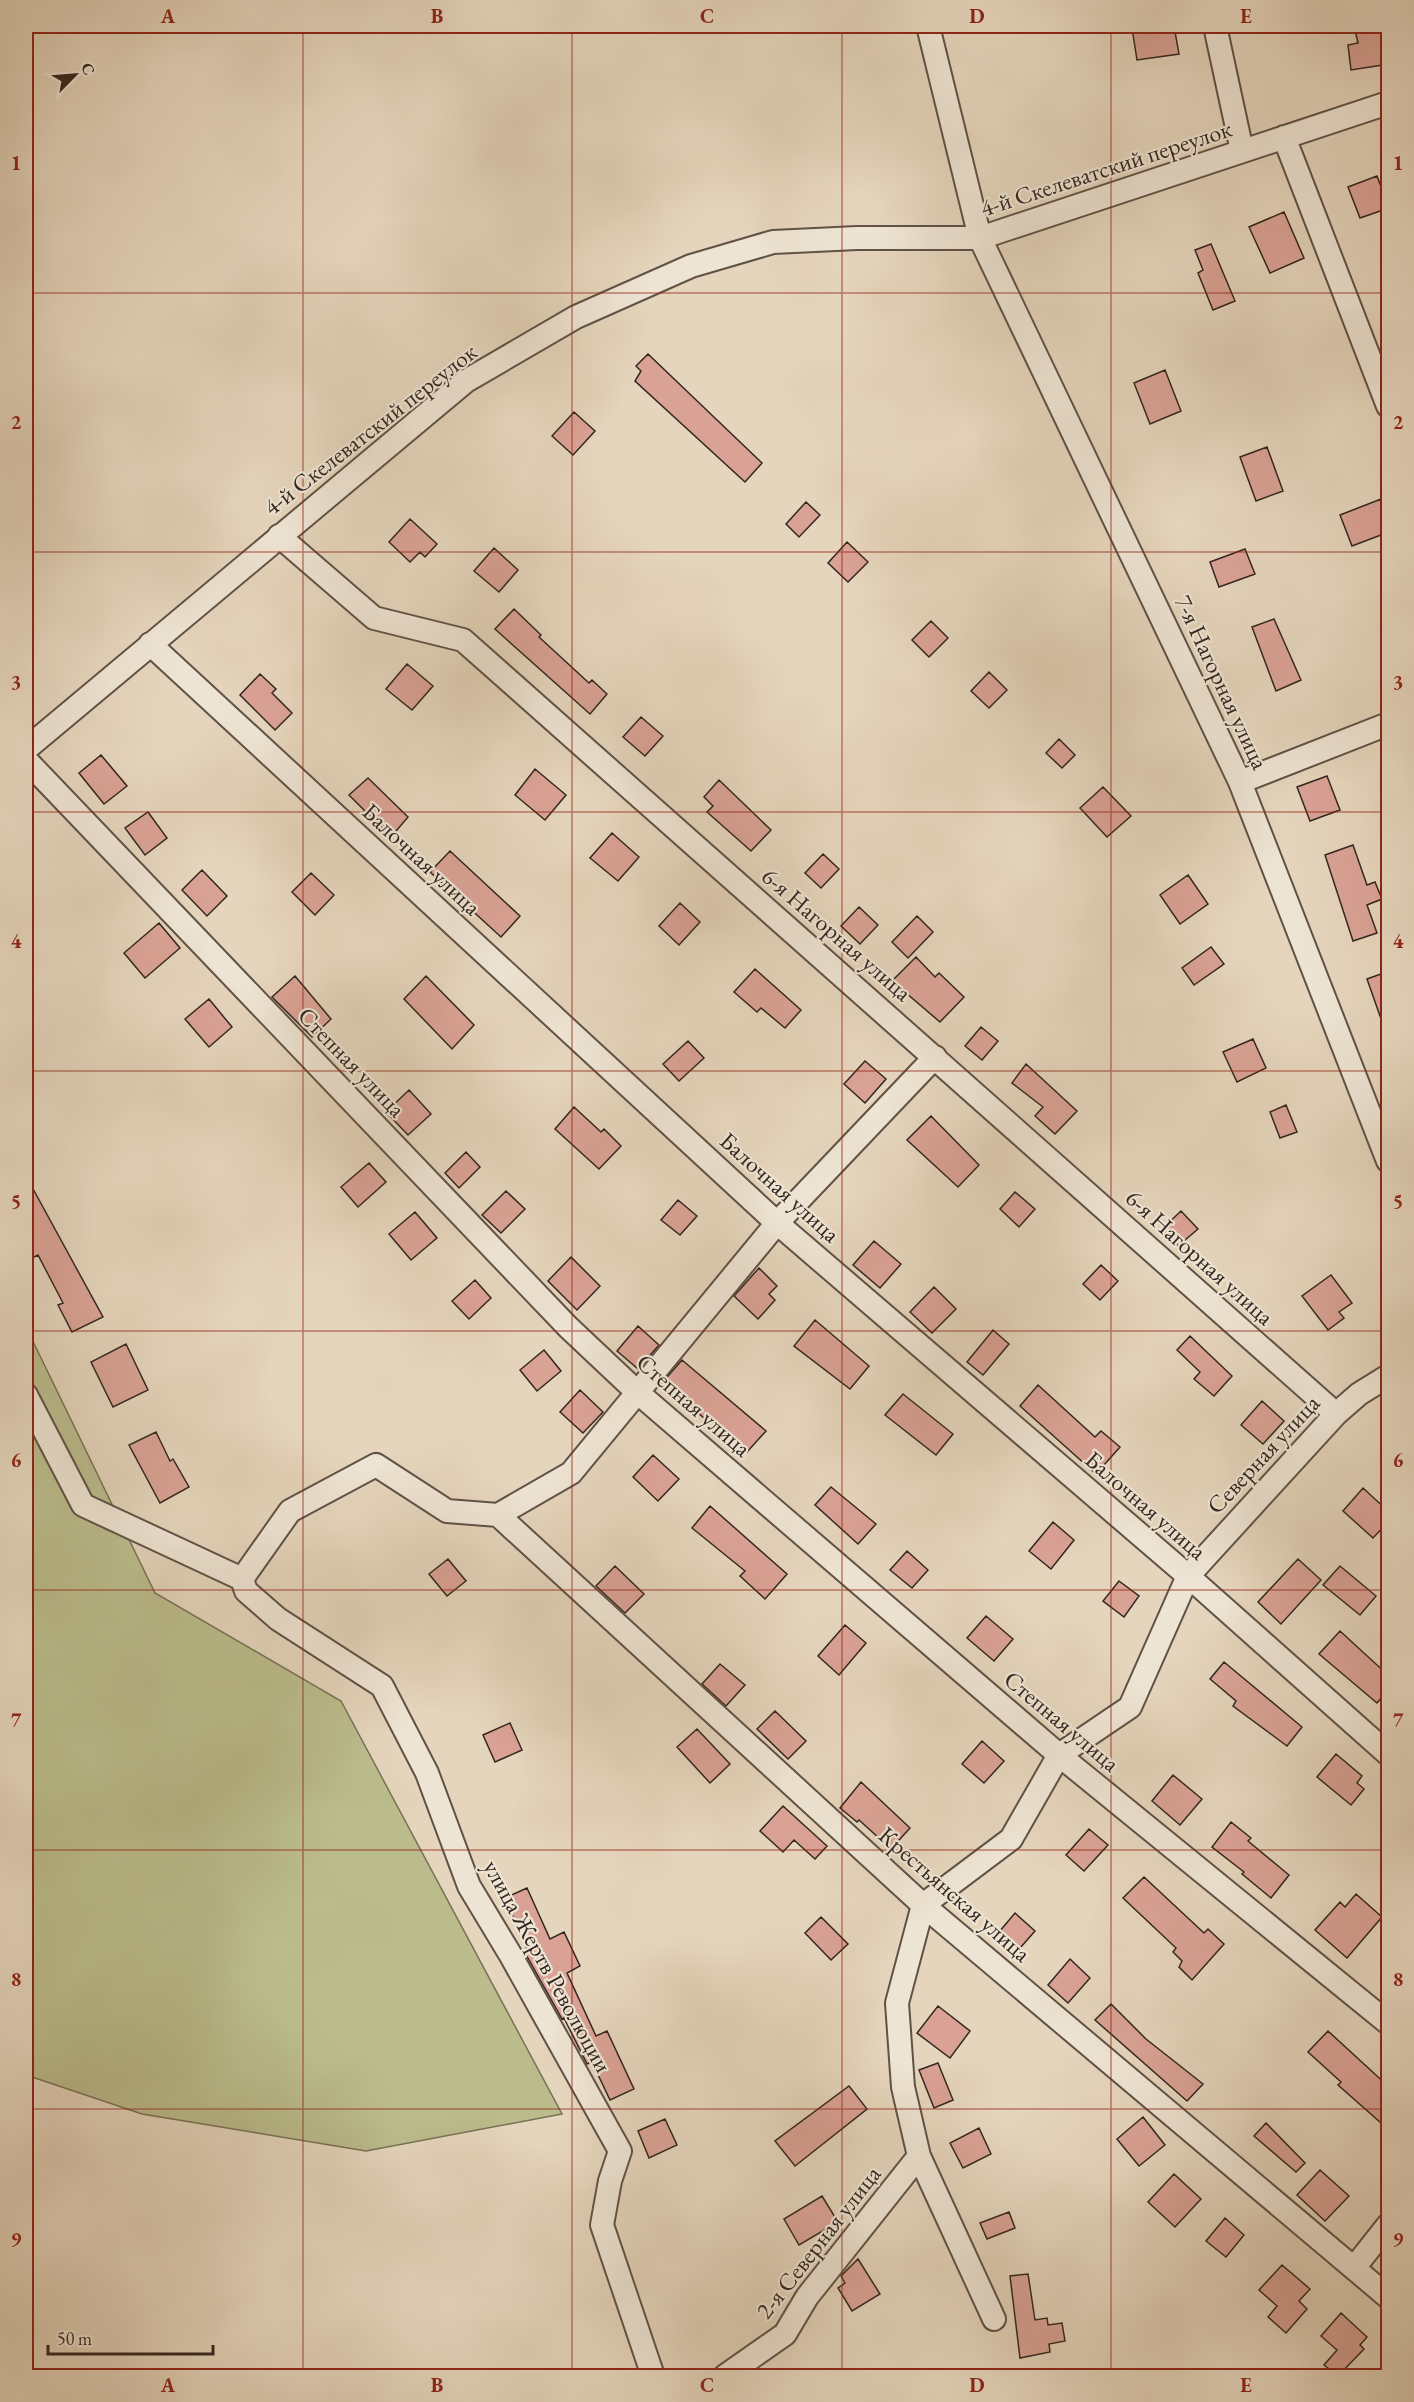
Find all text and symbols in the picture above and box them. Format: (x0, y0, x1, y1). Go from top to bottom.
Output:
text: A (160, 3, 176, 29)
text: B (431, 3, 443, 29)
text: C (700, 3, 714, 29)
text: D (969, 3, 985, 29)
text: E (1240, 3, 1252, 29)
north arrow (45, 45, 105, 105)
text: С (76, 59, 100, 78)
street label: 4-й Скелеватский переулок (976, 113, 1236, 223)
text: 1 (11, 150, 21, 176)
text: 1 (1393, 150, 1403, 176)
street label: 4-й Скелеватский переулок (257, 336, 483, 522)
text: 2 (11, 409, 22, 435)
text: 2 (1393, 409, 1404, 435)
street label: 7-я Нагорная улица (1168, 590, 1276, 775)
text: 3 (11, 669, 21, 695)
text: 3 (1393, 669, 1403, 695)
street label: Балочная улица (356, 796, 488, 922)
street label: 6-я Нагорная улица (755, 860, 919, 1008)
text: 4 (11, 928, 22, 954)
text: 4 (1393, 928, 1404, 954)
street label: Степная улица (292, 1000, 413, 1124)
street label: Балочная улица (713, 1125, 847, 1249)
street label: 6-я Нагорная улица (1119, 1182, 1281, 1332)
text: 5 (11, 1188, 21, 1214)
text: 5 (1393, 1188, 1403, 1214)
street label: Степная улица (630, 1347, 758, 1464)
street label: Северная улица (1200, 1388, 1326, 1520)
street label: Балочная улица (1079, 1444, 1214, 1567)
text: 6 (11, 1447, 22, 1473)
text: 6 (1393, 1447, 1404, 1473)
street label: Степная улица (998, 1663, 1127, 1779)
text: 7 (11, 1707, 22, 1733)
text: 7 (1393, 1707, 1404, 1733)
street label: Крестьянская улица (873, 1819, 1038, 1969)
street label: улица Жертв Революции (477, 1854, 620, 2078)
text: 8 (11, 1966, 21, 1992)
text: 8 (1393, 1966, 1403, 1992)
street label: 2-я Северная улица (749, 2159, 888, 2325)
text: 9 (11, 2226, 22, 2252)
text: 9 (1393, 2226, 1404, 2252)
scale bar (48, 2318, 213, 2356)
text: 50 m (57, 2327, 92, 2350)
text: A (160, 2372, 176, 2398)
text: B (431, 2372, 443, 2398)
text: C (700, 2372, 714, 2398)
text: D (969, 2372, 985, 2398)
text: E (1240, 2372, 1252, 2398)

